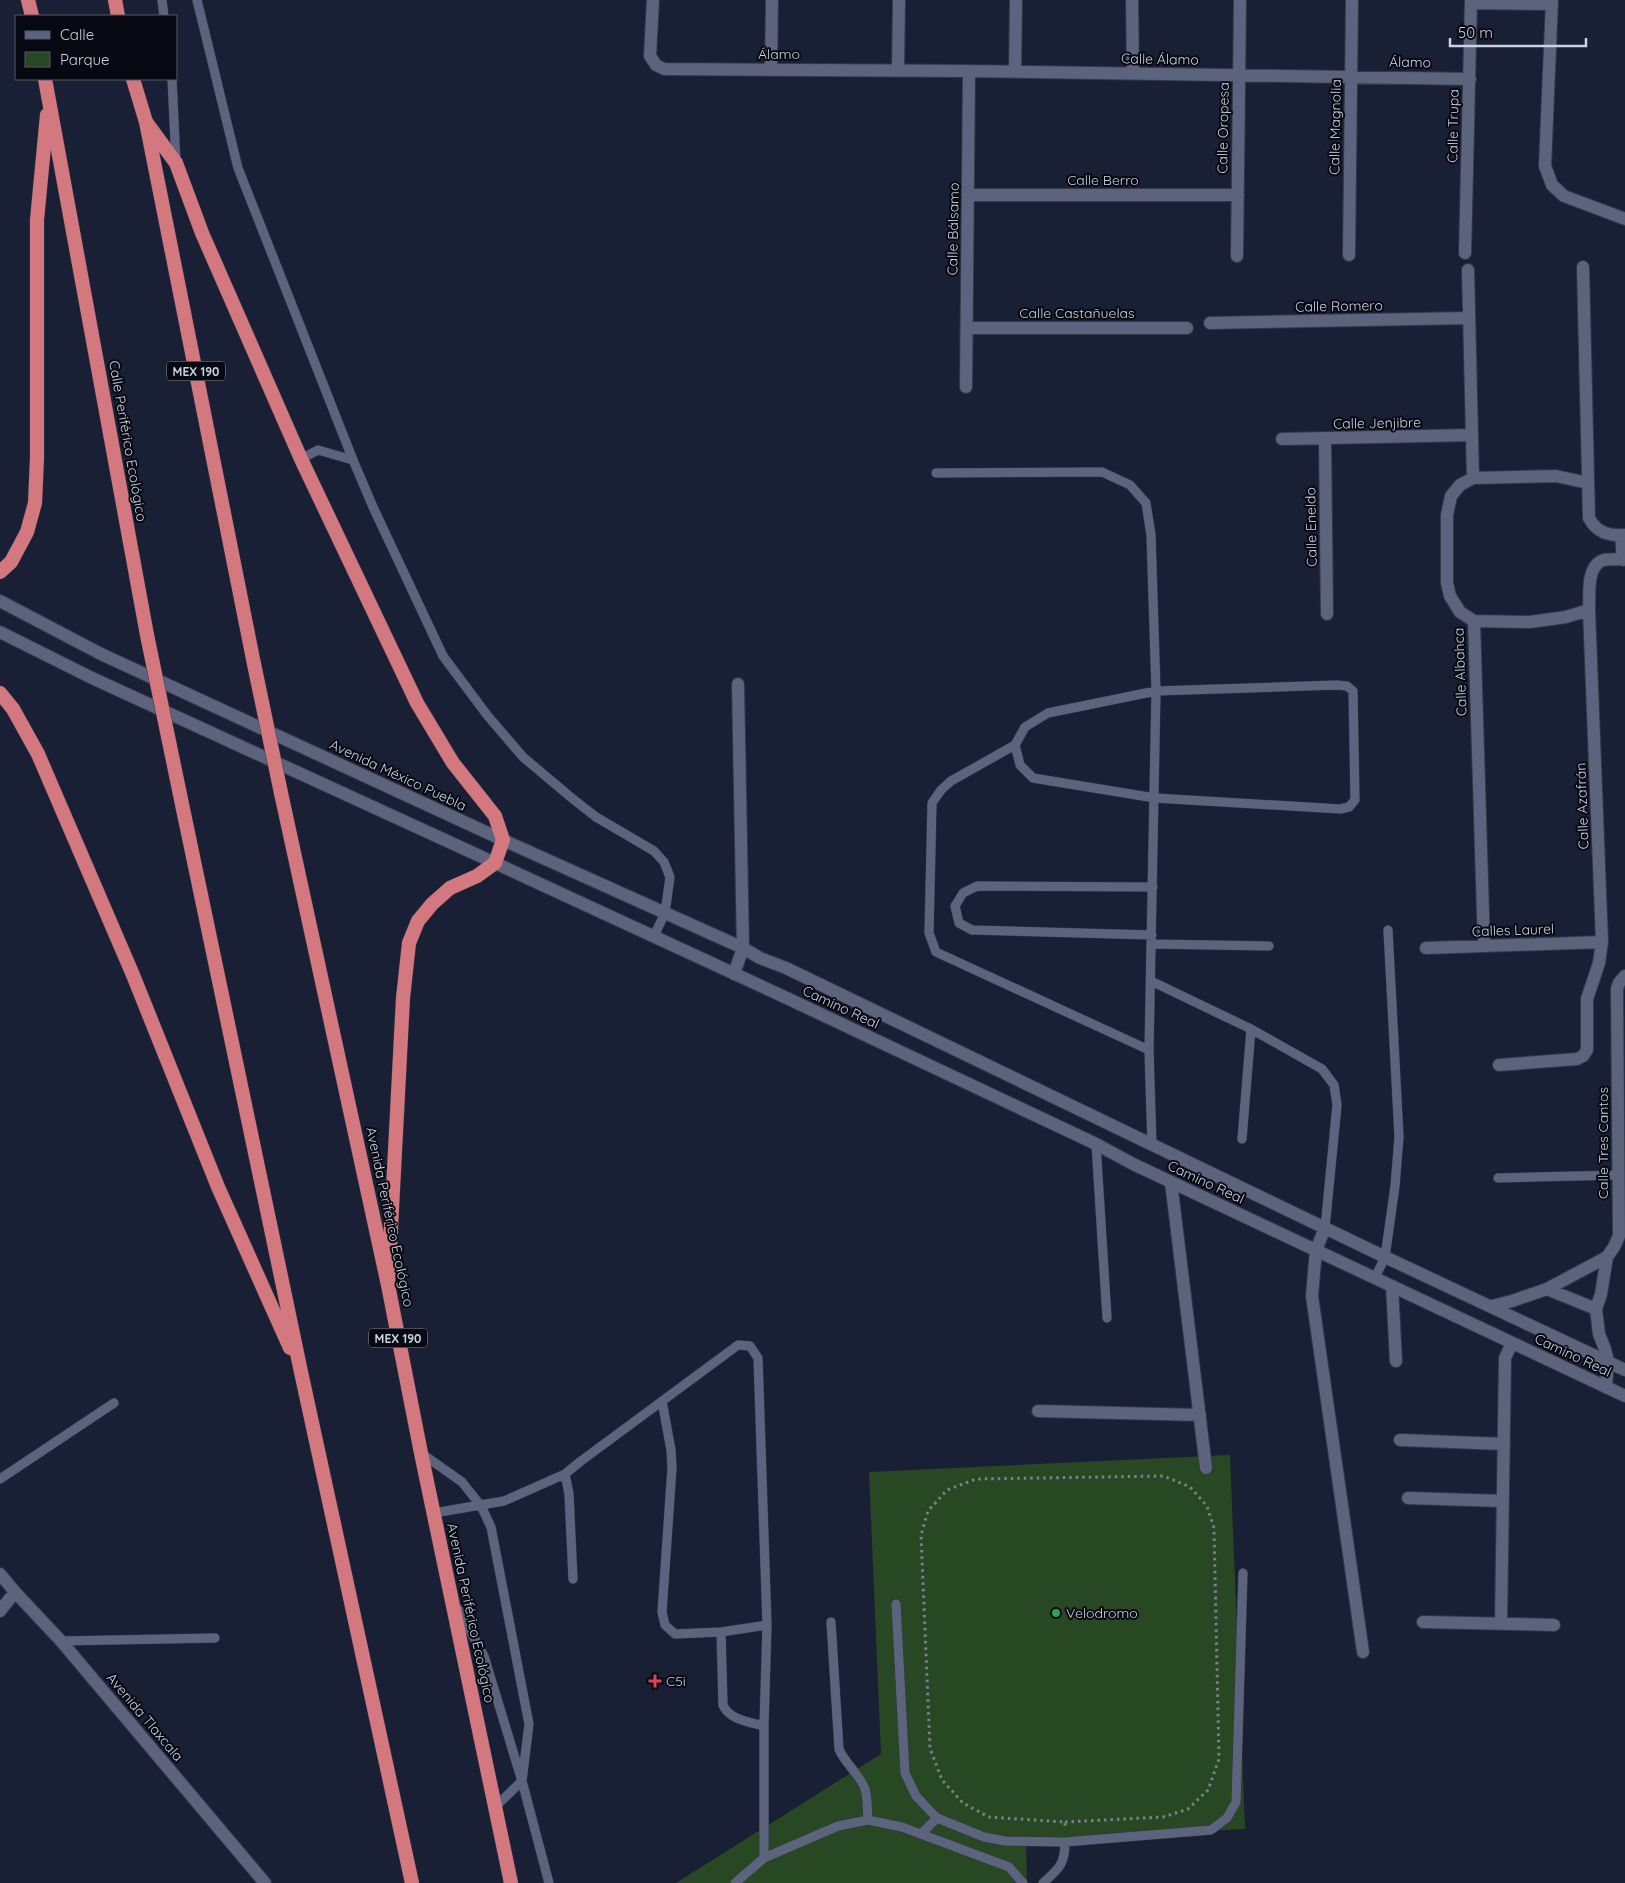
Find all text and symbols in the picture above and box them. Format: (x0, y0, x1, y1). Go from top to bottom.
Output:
legend (15, 15, 178, 80)
scale bar (1450, 15, 1586, 47)
text: 50 m (1458, 23, 1493, 42)
text: Calle (60, 25, 94, 44)
street label: Álamo (758, 45, 800, 63)
street label: Calle Álamo (1121, 49, 1199, 69)
text: Parque (60, 50, 110, 69)
street label: Álamo (1389, 53, 1431, 71)
street label: Calle Magnolia (1325, 79, 1345, 175)
street label: Calle Oropesa (1213, 82, 1233, 174)
street label: Calle Trupa (1443, 89, 1463, 163)
street label: Calle Berro (1067, 171, 1139, 189)
street label: Calle Bálsamo (943, 182, 963, 276)
street label: Calle Romero (1295, 296, 1383, 316)
street label: Calle Castañuelas (1019, 304, 1135, 322)
street label: Calle Periférico Ecológico (105, 359, 151, 523)
road number: MEX 190 (167, 362, 225, 381)
street label: Calle Jenjibre (1333, 413, 1421, 433)
street label: Calle Eneldo (1301, 487, 1321, 567)
street label: Calle Albahca (1449, 627, 1471, 717)
street label: Avenida México Puebla (327, 735, 469, 815)
street label: Calle Azafrán (1571, 762, 1593, 850)
street label: Calles Laurel (1472, 920, 1554, 940)
street label: Camino Real (800, 981, 882, 1033)
street label: Calle Tres Cantos (1594, 1087, 1612, 1199)
street label: Avenida Periférico Ecológico (362, 1125, 418, 1309)
street label: Camino Real (1165, 1156, 1247, 1208)
road number: MEX 190 (369, 1329, 427, 1348)
street label: Camino Real (1532, 1329, 1614, 1381)
street label: Avenida Periférico Ecológico (443, 1521, 499, 1705)
place label: Velodromo (1066, 1604, 1138, 1622)
marker: Velodromo (1050, 1607, 1062, 1619)
street label: Avenida Tlaxcala (103, 1669, 187, 1765)
place label: C5i (666, 1672, 686, 1690)
marker: C5i (648, 1674, 662, 1688)

